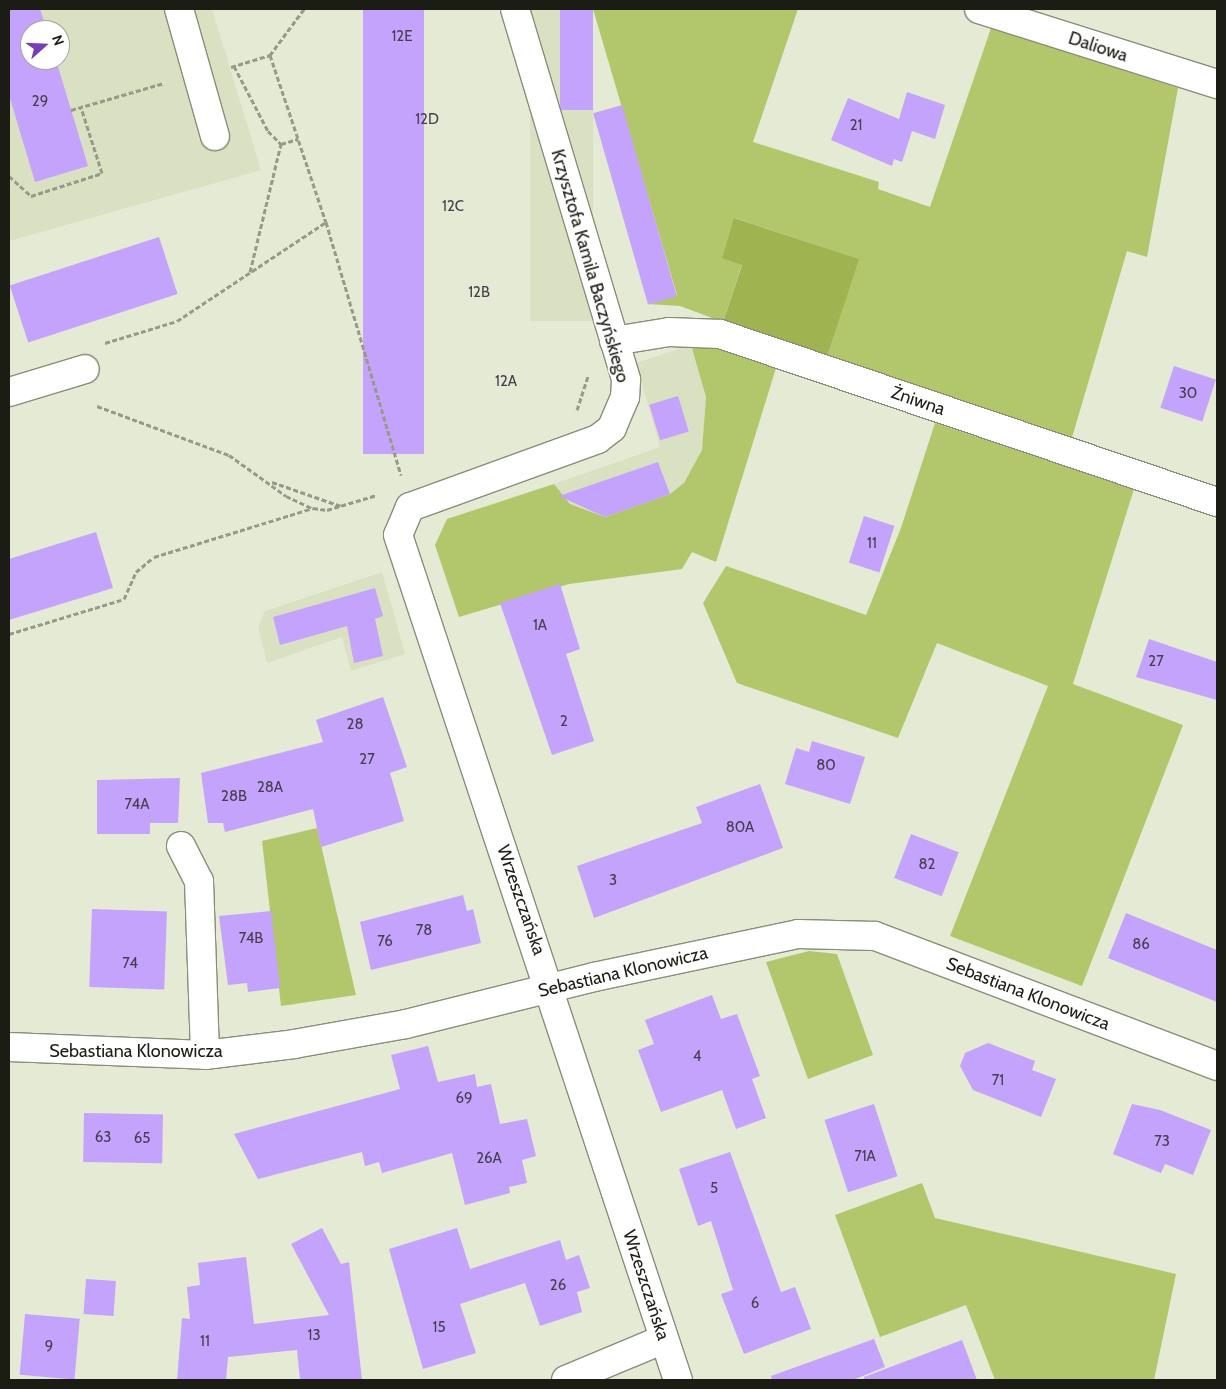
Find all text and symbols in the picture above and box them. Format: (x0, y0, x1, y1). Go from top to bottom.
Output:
north arrow (20, 20, 70, 70)
street label: Daliowa (1066, 27, 1130, 67)
house number: 12E (391, 28, 413, 46)
text: N (48, 32, 68, 48)
house number: 29 (32, 93, 48, 111)
house number: 12D (415, 111, 439, 129)
house number: 21 (850, 117, 862, 135)
street label: Krzysztofa Kamila Baczyńskiego (546, 147, 634, 385)
house number: 12C (442, 198, 464, 216)
house number: 12B (468, 284, 490, 302)
house number: 12A (495, 373, 517, 391)
street label: Żniwna (888, 382, 948, 420)
house number: 30 (1179, 385, 1197, 403)
house number: 11 (867, 535, 877, 553)
house number: 1A (533, 617, 547, 635)
house number: 27 (1148, 653, 1164, 671)
house number: 2 (560, 713, 568, 731)
house number: 28 (347, 716, 363, 734)
house number: 27 (359, 751, 375, 769)
house number: 80 (816, 757, 836, 775)
house number: 28A (257, 779, 283, 797)
house number: 28B (221, 788, 247, 806)
house number: 74A (125, 796, 149, 814)
house number: 80A (726, 819, 754, 837)
street label: Wrzeszczańska (492, 842, 550, 958)
house number: 82 (919, 856, 935, 874)
house number: 3 (609, 872, 617, 890)
house number: 78 (416, 922, 432, 940)
house number: 74B (239, 930, 263, 948)
house number: 76 (377, 933, 393, 951)
house number: 86 (1132, 936, 1150, 954)
street label: Sebastiana Klonowicza (536, 942, 710, 1002)
street label: Sebastiana Klonowicza (943, 953, 1113, 1035)
house number: 74 (122, 955, 138, 973)
street label: Sebastiana Klonowicza (49, 1040, 223, 1062)
house number: 4 (693, 1048, 701, 1066)
house number: 71 (992, 1072, 1004, 1090)
house number: 69 (455, 1090, 473, 1108)
house number: 63 (95, 1129, 111, 1147)
house number: 65 (134, 1130, 150, 1148)
house number: 73 (1154, 1133, 1170, 1151)
house number: 71A (854, 1148, 876, 1166)
house number: 26A (476, 1150, 502, 1168)
house number: 5 (710, 1180, 718, 1198)
street label: Wrzeszczańska (618, 1227, 674, 1343)
house number: 26 (550, 1277, 566, 1295)
house number: 6 (751, 1295, 759, 1313)
house number: 15 (432, 1319, 446, 1337)
house number: 13 (307, 1327, 321, 1345)
house number: 11 (200, 1333, 210, 1351)
house number: 9 (45, 1338, 53, 1356)

